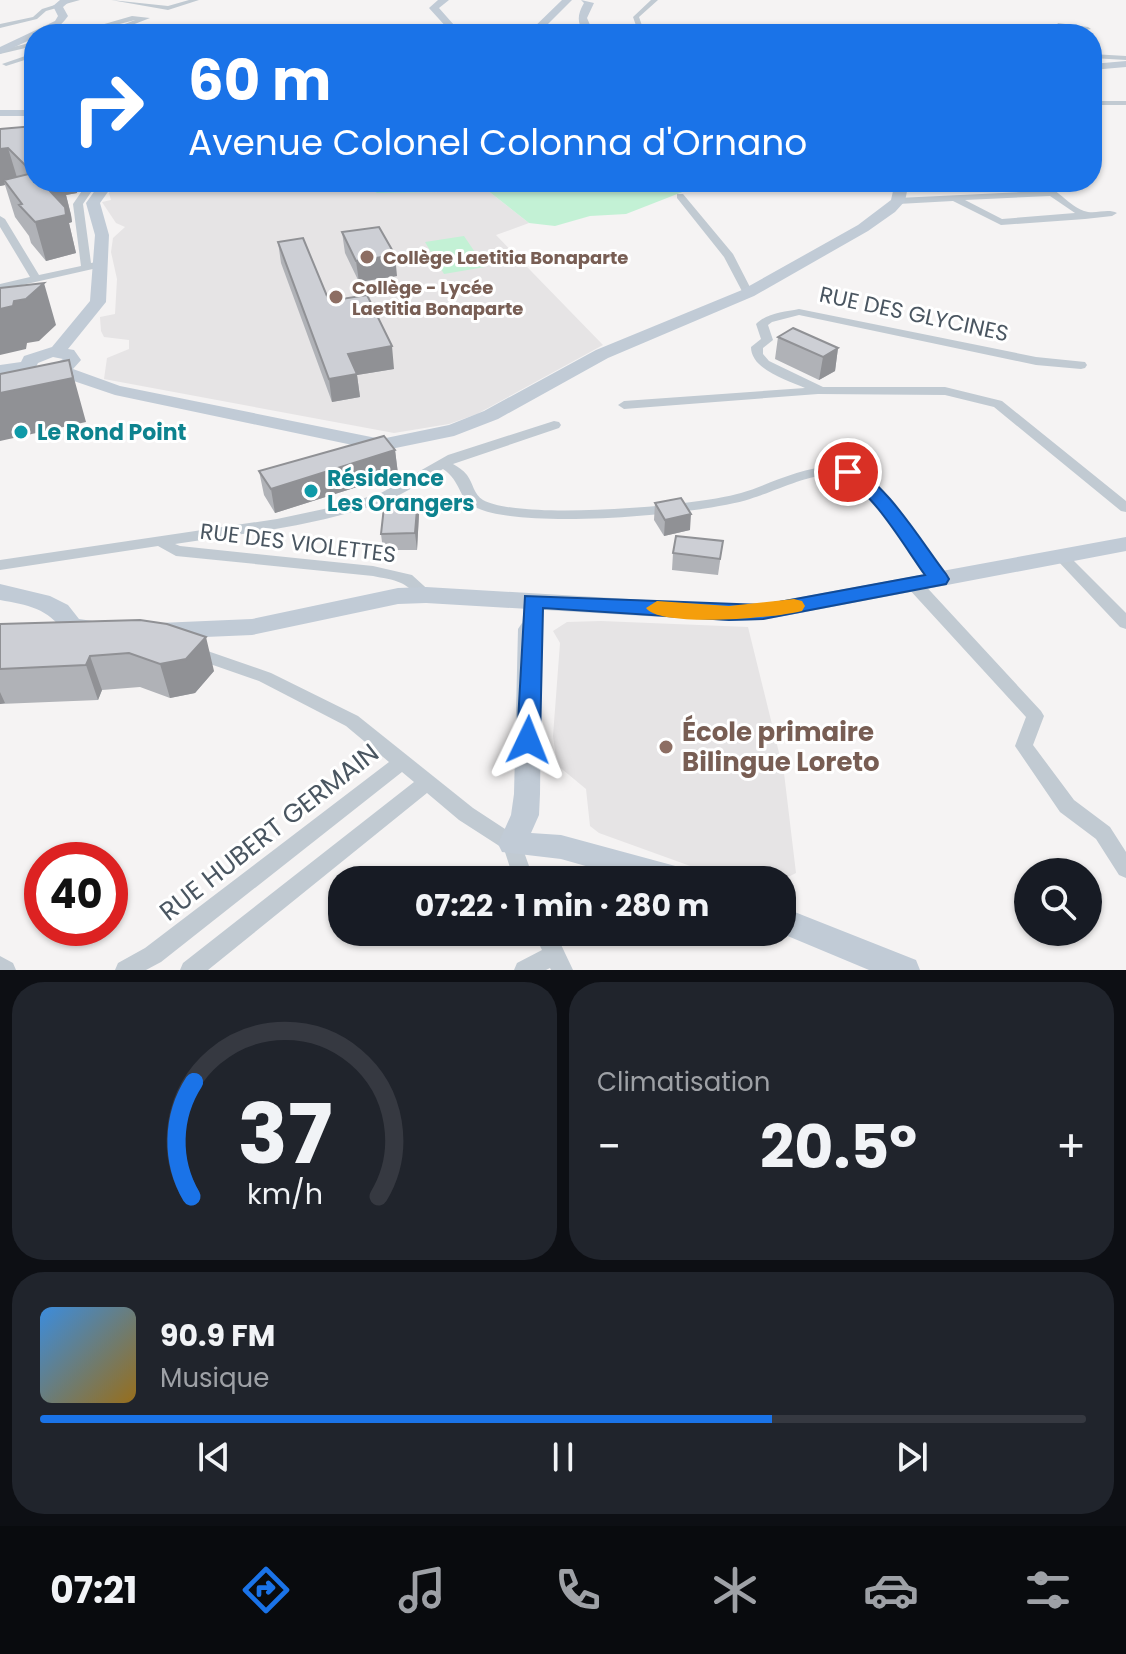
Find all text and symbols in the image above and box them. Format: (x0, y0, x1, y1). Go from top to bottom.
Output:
text: 60 m (188, 41, 331, 120)
icon: right (56, 56, 160, 160)
text: Avenue Colonel Colonna d'Ornano (188, 117, 807, 168)
place label: Collège Laetitia Bonaparte (383, 245, 628, 270)
marker: Collège Laetitia Bonaparte (358, 248, 376, 266)
place label: Collège - Lycée Laetitia Bonaparte (352, 275, 523, 321)
street label: RUE DES GLYCINES (817, 279, 1011, 349)
marker: Collège - Lycée Laetitia Bonaparte (327, 288, 345, 306)
place label: Le Rond Point (37, 417, 187, 448)
marker: Le Rond Point (12, 423, 30, 441)
pin (814, 438, 882, 506)
icon: arrive (826, 450, 870, 494)
place label: Résidence Les Orangers (327, 463, 475, 519)
marker: Résidence Les Orangers (302, 482, 320, 500)
street label: RUE DES VIOLETTES (198, 516, 398, 570)
position arrow (486, 698, 570, 782)
place label: École primaire Bilingue Loreto (682, 714, 880, 780)
street label: RUE HUBERT GERMAIN (152, 735, 386, 929)
marker: École primaire Bilingue Loreto (657, 738, 675, 756)
speed limit sign: 40 (24, 842, 128, 946)
map controls (1014, 858, 1102, 946)
button: search (1014, 858, 1102, 946)
text: 07:22 · 1 min · 280 m (415, 884, 709, 927)
text: Climatisation (597, 1064, 770, 1100)
text: 37 (237, 1076, 332, 1192)
text: 20.5° (760, 1105, 917, 1189)
text: − (597, 1116, 621, 1177)
text: + (1056, 1116, 1086, 1177)
text: km/h (246, 1174, 323, 1214)
text: 90.9 FM (160, 1314, 275, 1357)
text: Musique (160, 1360, 269, 1396)
icon: previous (192, 1435, 236, 1479)
icon: pause (541, 1435, 585, 1479)
icon: next (890, 1435, 934, 1479)
icon: directions (238, 1562, 294, 1618)
icon: music (394, 1562, 450, 1618)
icon: phone (550, 1562, 606, 1618)
icon: climate (707, 1562, 763, 1618)
icon: car (863, 1562, 919, 1618)
icon: filters (1020, 1562, 1076, 1618)
text: 07:21 (50, 1565, 137, 1616)

